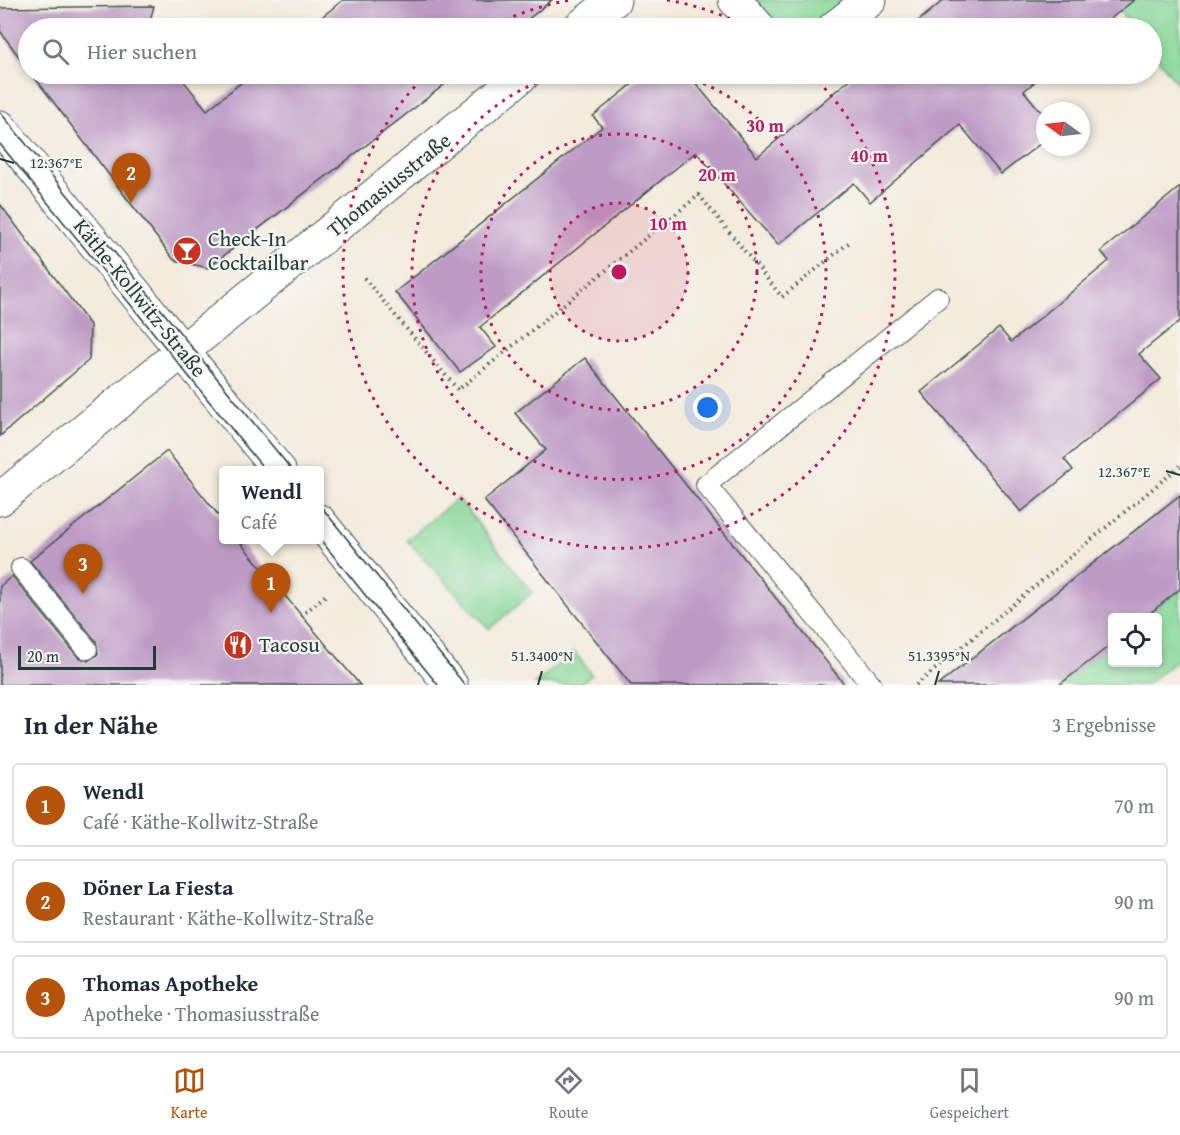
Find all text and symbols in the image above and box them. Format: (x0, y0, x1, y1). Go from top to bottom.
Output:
search box (18, 18, 1162, 84)
icon: search (39, 35, 72, 68)
text: Hier suchen (87, 35, 197, 67)
north arrow (1036, 102, 1090, 156)
text: 30 m (746, 112, 785, 139)
street label: Thomasiusstraße (320, 125, 457, 244)
text: 40 m (850, 142, 889, 169)
text: 12.367°E (30, 152, 83, 173)
pin: 2 (112, 154, 150, 203)
text: 20 m (698, 161, 737, 188)
text: 10 m (649, 210, 688, 237)
street label: Käthe-Kollwitz-Straße (67, 212, 214, 384)
place label: Check-In Cocktailbar (208, 223, 309, 278)
bar icon: Check-In Cocktailbar (171, 235, 203, 267)
centre of rings (609, 262, 629, 282)
your location (693, 393, 722, 422)
text: 12.367°E (1098, 461, 1151, 482)
popup (219, 466, 324, 544)
text: Wendl (241, 475, 302, 507)
text: Café (241, 507, 277, 536)
pin: 3 (64, 544, 103, 594)
pin: 1 (252, 564, 290, 613)
map controls (1108, 613, 1162, 667)
button: locate (1108, 613, 1162, 667)
restaurant icon: Tacosu (222, 629, 254, 661)
place label: Tacosu (259, 629, 320, 660)
scale bar (18, 643, 156, 670)
text: 20 m (27, 644, 59, 668)
text: 51.3400°N (511, 645, 573, 666)
text: 51.3395°N (908, 645, 970, 666)
text: In der Nähe (24, 705, 158, 744)
text: 3 Ergebnisse (1052, 710, 1156, 739)
text: Wendl (83, 775, 144, 807)
text: 1 (40, 791, 51, 820)
text: 70 m (1114, 791, 1154, 820)
text: Café · Käthe-Kollwitz-Straße (83, 807, 318, 836)
text: Döner La Fiesta (83, 871, 233, 903)
text: 2 (40, 887, 51, 916)
text: 90 m (1114, 887, 1154, 916)
text: Restaurant · Käthe-Kollwitz-Straße (83, 903, 374, 932)
text: Thomas Apotheke (83, 967, 258, 999)
text: 3 (40, 983, 51, 1012)
text: 90 m (1114, 983, 1154, 1012)
text: Apotheke · Thomasiusstraße (83, 999, 319, 1028)
tab: Karte (171, 1064, 208, 1124)
tab: Route (549, 1064, 588, 1124)
tab: Gespeichert (930, 1064, 1009, 1124)

